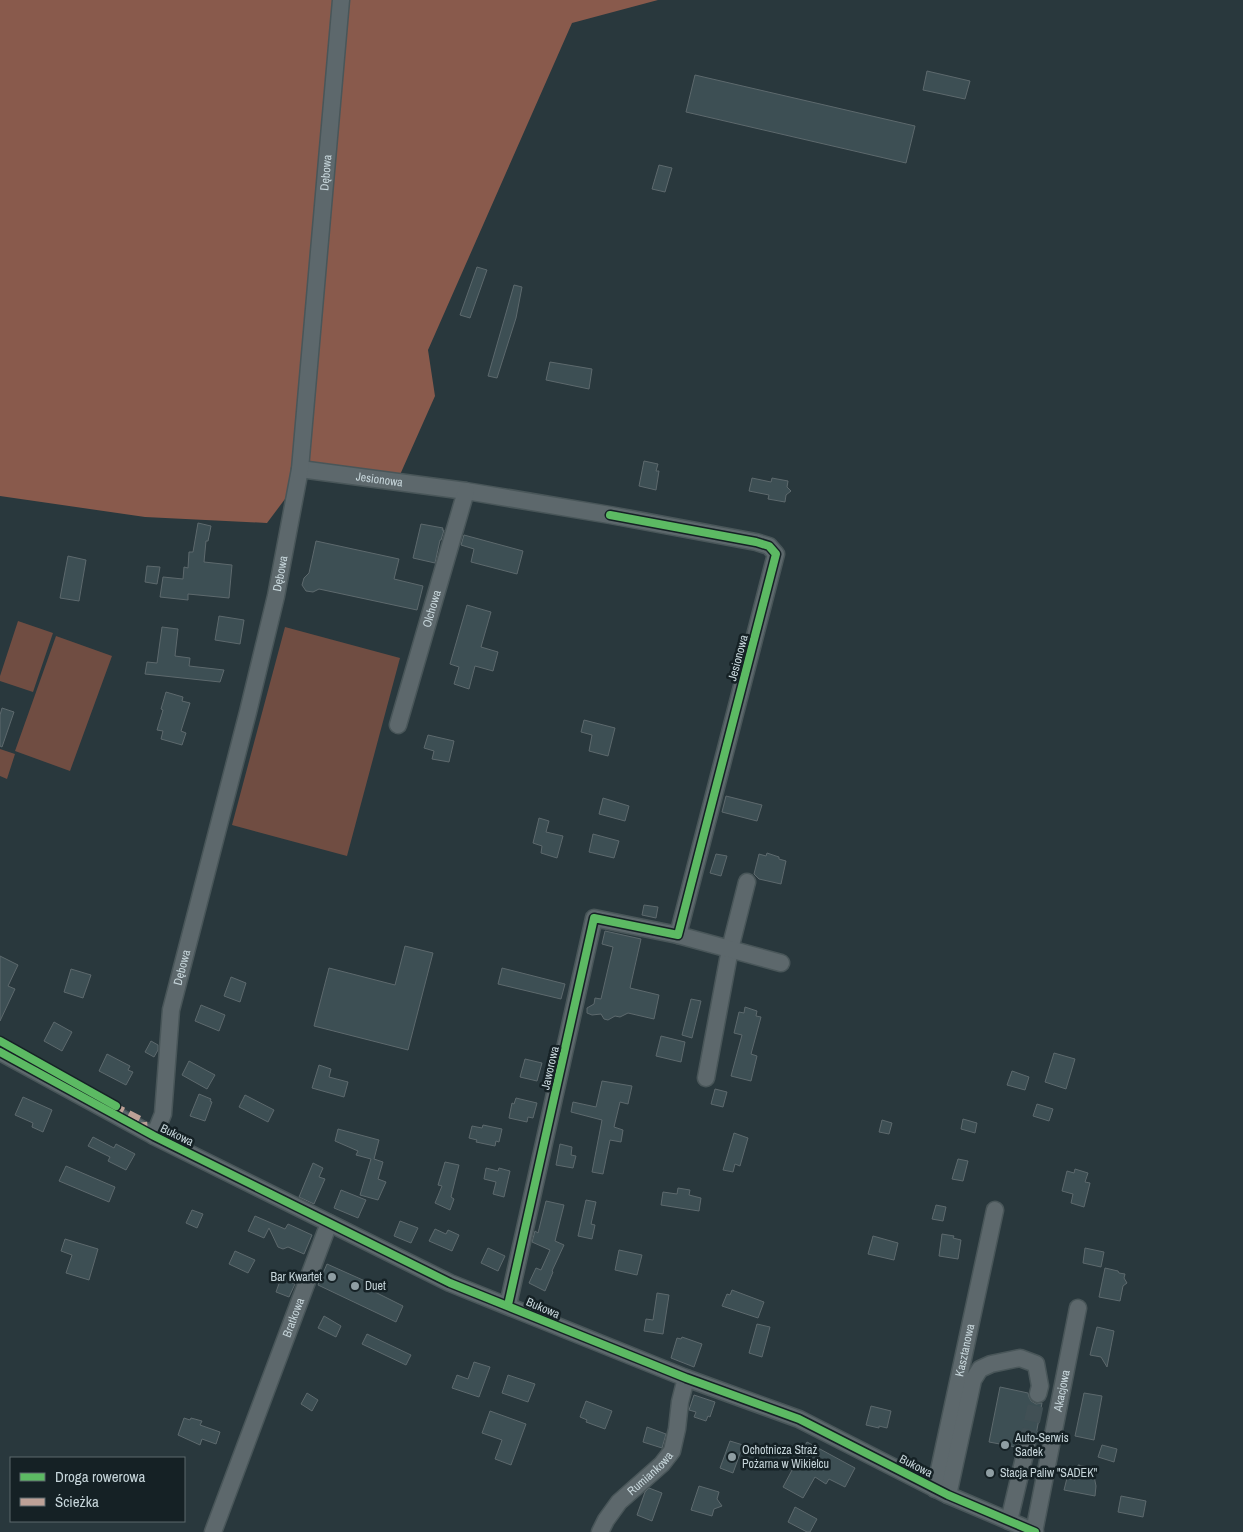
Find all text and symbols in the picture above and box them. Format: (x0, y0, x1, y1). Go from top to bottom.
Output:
street label: Dębowa (316, 153, 336, 191)
street label: Jesionowa (355, 468, 404, 491)
street label: Dębowa (269, 554, 292, 593)
street label: Olchowa (419, 588, 445, 629)
street label: Jesionowa (724, 633, 752, 683)
street label: Dębowa (170, 947, 194, 987)
street label: Jaworowa (537, 1044, 563, 1091)
street label: Bukowa (158, 1120, 197, 1150)
place label: Bar Kwartet (271, 1269, 322, 1285)
marker: Bar Kwartet (326, 1271, 338, 1283)
place label: Duet (365, 1278, 386, 1294)
marker: Duet (349, 1280, 361, 1292)
street label: Bukowa (524, 1294, 563, 1322)
street label: Bratkowa (279, 1295, 308, 1340)
street label: Kasztanowa (951, 1322, 978, 1378)
street label: Akacjowa (1050, 1368, 1074, 1414)
place label: Auto-Serwis Sadek (1014, 1430, 1069, 1460)
marker: Auto-Serwis Sadek (999, 1439, 1011, 1451)
place label: Ochotnicza Straż Pożarna w Wikielcu (742, 1442, 829, 1472)
street label: Rumiankowa (624, 1448, 677, 1499)
marker: Ochotnicza Straż Pożarna w Wikielcu (726, 1451, 738, 1463)
street label: Bukowa (897, 1451, 936, 1481)
legend (10, 1457, 185, 1522)
place label: Stacja Paliw "SADEK" (1000, 1465, 1098, 1481)
text: Droga rowerowa (55, 1466, 145, 1487)
marker: Stacja Paliw "SADEK" (984, 1467, 996, 1479)
text: Ścieżka (55, 1491, 99, 1512)

